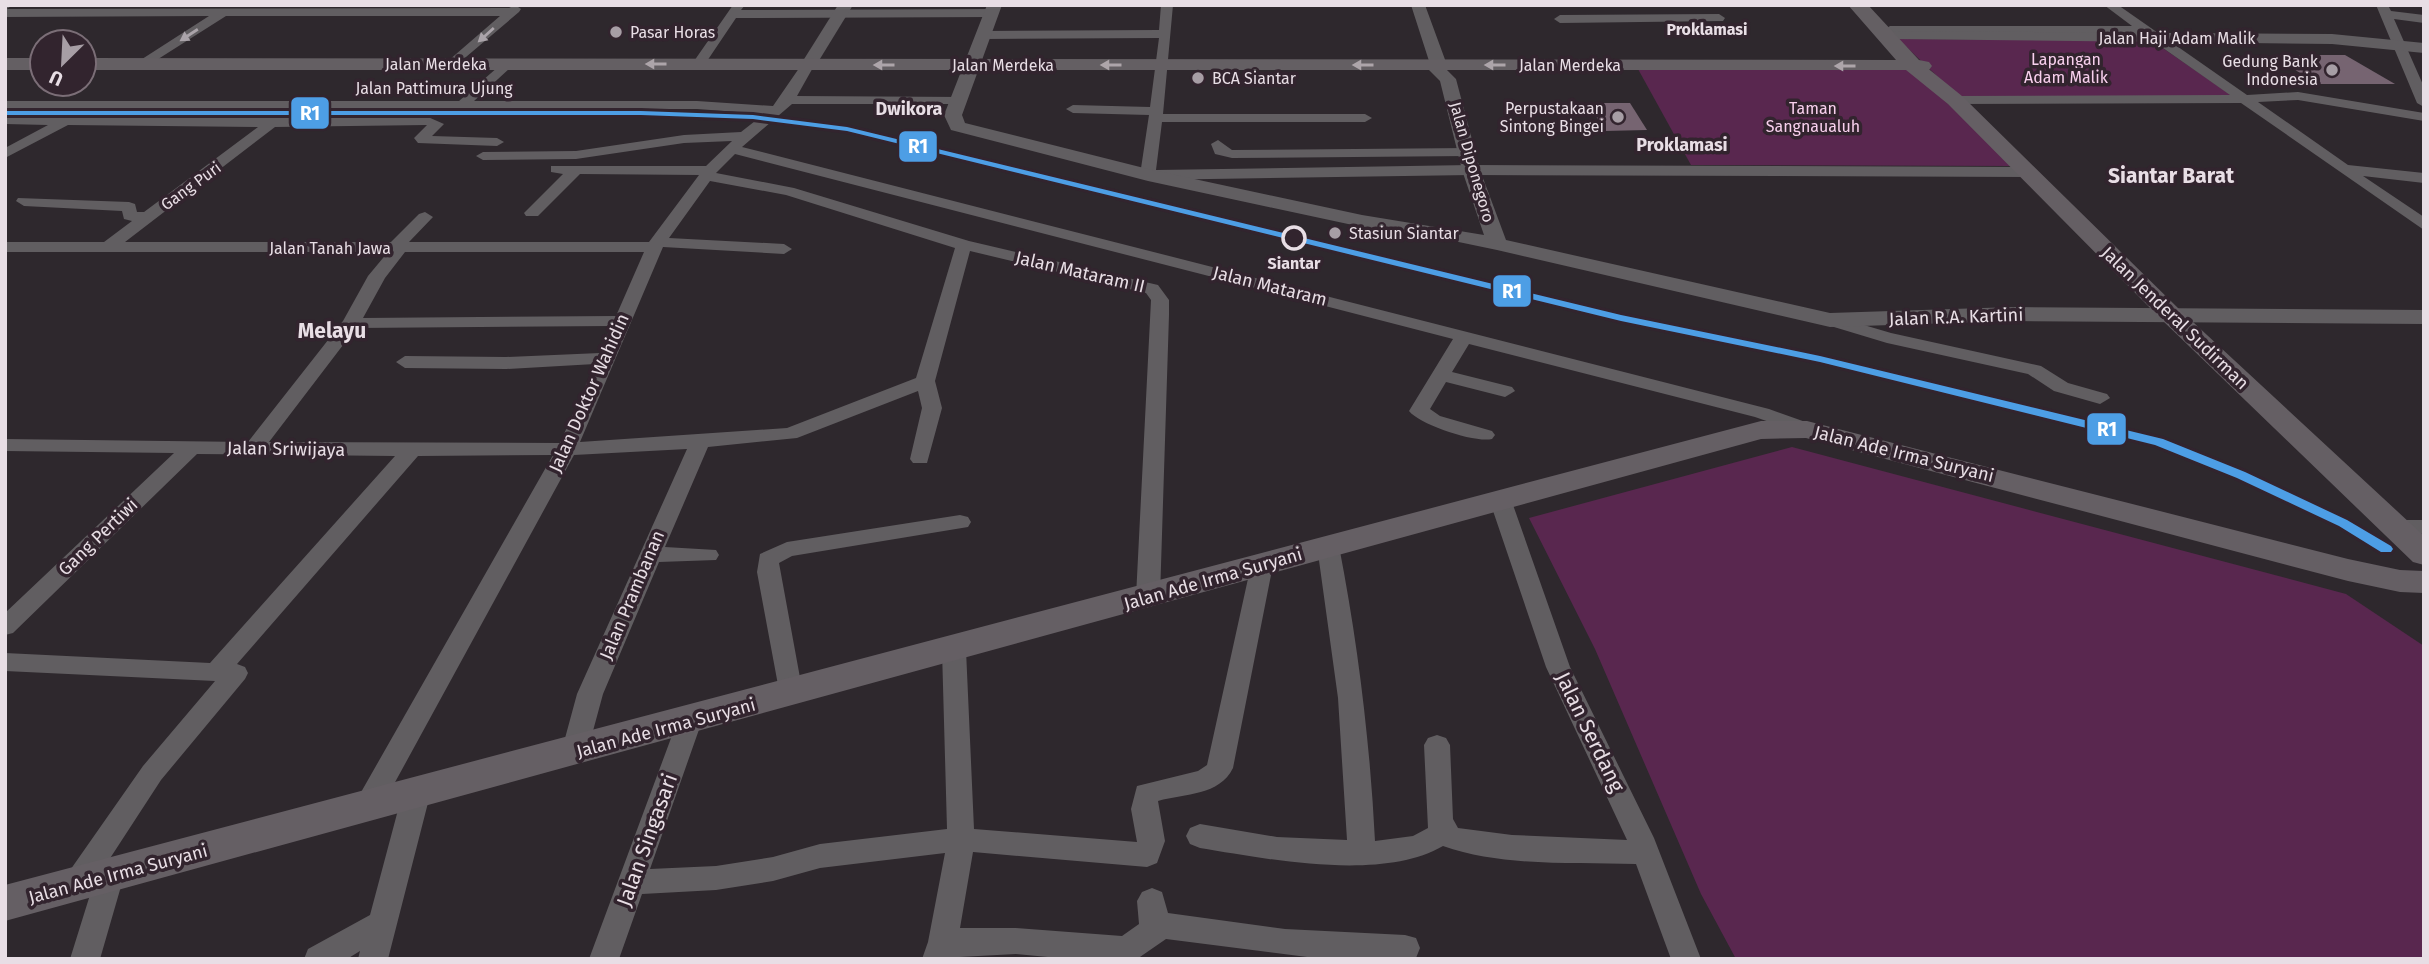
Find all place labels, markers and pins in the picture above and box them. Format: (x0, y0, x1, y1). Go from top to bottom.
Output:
place label: Pasar Horas (630, 23, 715, 42)
marker: Pasar Horas (608, 24, 624, 40)
place label: Gedung Bank Indonesia (2222, 52, 2319, 89)
marker: Gedung Bank Indonesia (2324, 62, 2340, 78)
place label: BCA Siantar (1212, 69, 1297, 88)
marker: BCA Siantar (1190, 70, 1206, 86)
place label: Perpustakaan Sintong Bingei (1500, 99, 1604, 136)
marker: Perpustakaan Sintong Bingei (1610, 109, 1626, 125)
place label: Stasiun Siantar (1349, 224, 1460, 243)
marker: Stasiun Siantar (1327, 225, 1343, 241)
marker: Siantar (1282, 226, 1306, 250)
place label: Siantar (1268, 254, 1321, 273)

